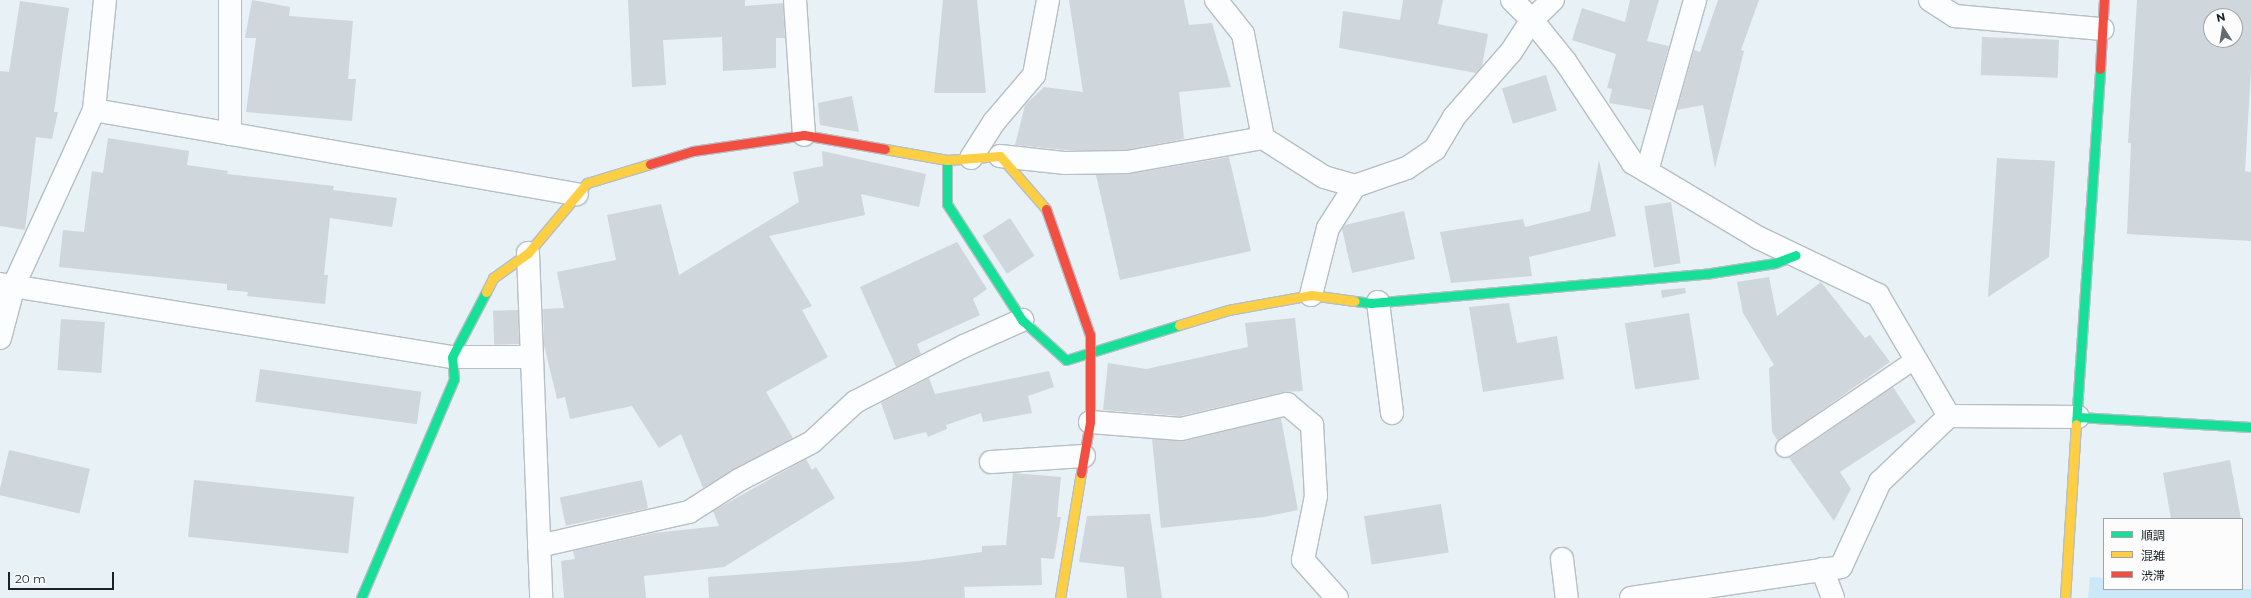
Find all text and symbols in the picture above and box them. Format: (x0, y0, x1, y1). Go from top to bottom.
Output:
north arrow (2203, 8, 2243, 48)
text: N (2215, 9, 2227, 25)
legend (2103, 518, 2243, 590)
text: 順調 (2141, 528, 2165, 543)
text: 混雑 (2141, 548, 2165, 563)
scale bar (10, 564, 116, 590)
text: 渋滞 (2141, 568, 2165, 583)
text: 20 m (15, 571, 46, 586)

